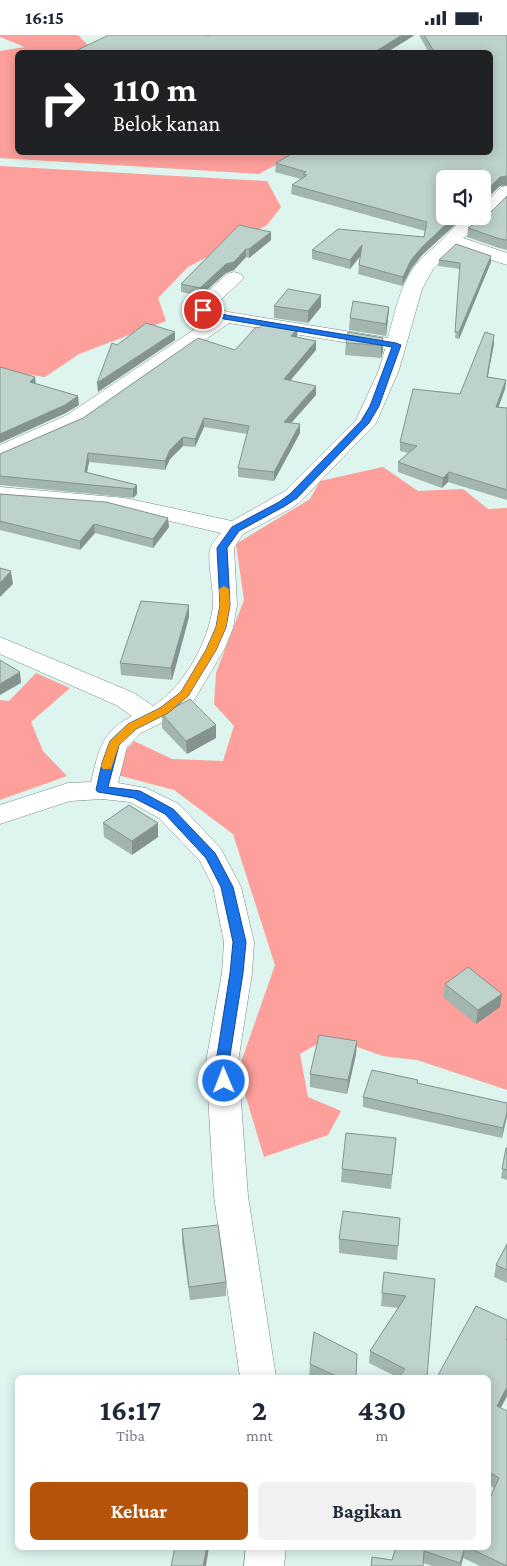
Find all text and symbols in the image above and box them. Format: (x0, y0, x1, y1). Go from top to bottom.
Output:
text: 16:15 (25, 7, 64, 28)
icon: right (30, 70, 95, 135)
text: 110 m (113, 70, 197, 109)
text: Belok kanan (113, 111, 220, 136)
map controls (436, 170, 491, 225)
button: sound (436, 170, 491, 225)
pin (182, 289, 224, 331)
icon: arrive (189, 296, 217, 324)
position arrow (197, 1054, 249, 1106)
text: 16:17 (100, 1393, 161, 1426)
text: 2 (252, 1393, 267, 1426)
text: 430 (358, 1393, 406, 1426)
text: Tiba (116, 1427, 145, 1444)
text: mnt (246, 1427, 273, 1444)
text: m (375, 1427, 388, 1444)
button: Keluar (30, 1482, 248, 1540)
button: Bagikan (258, 1482, 476, 1540)

